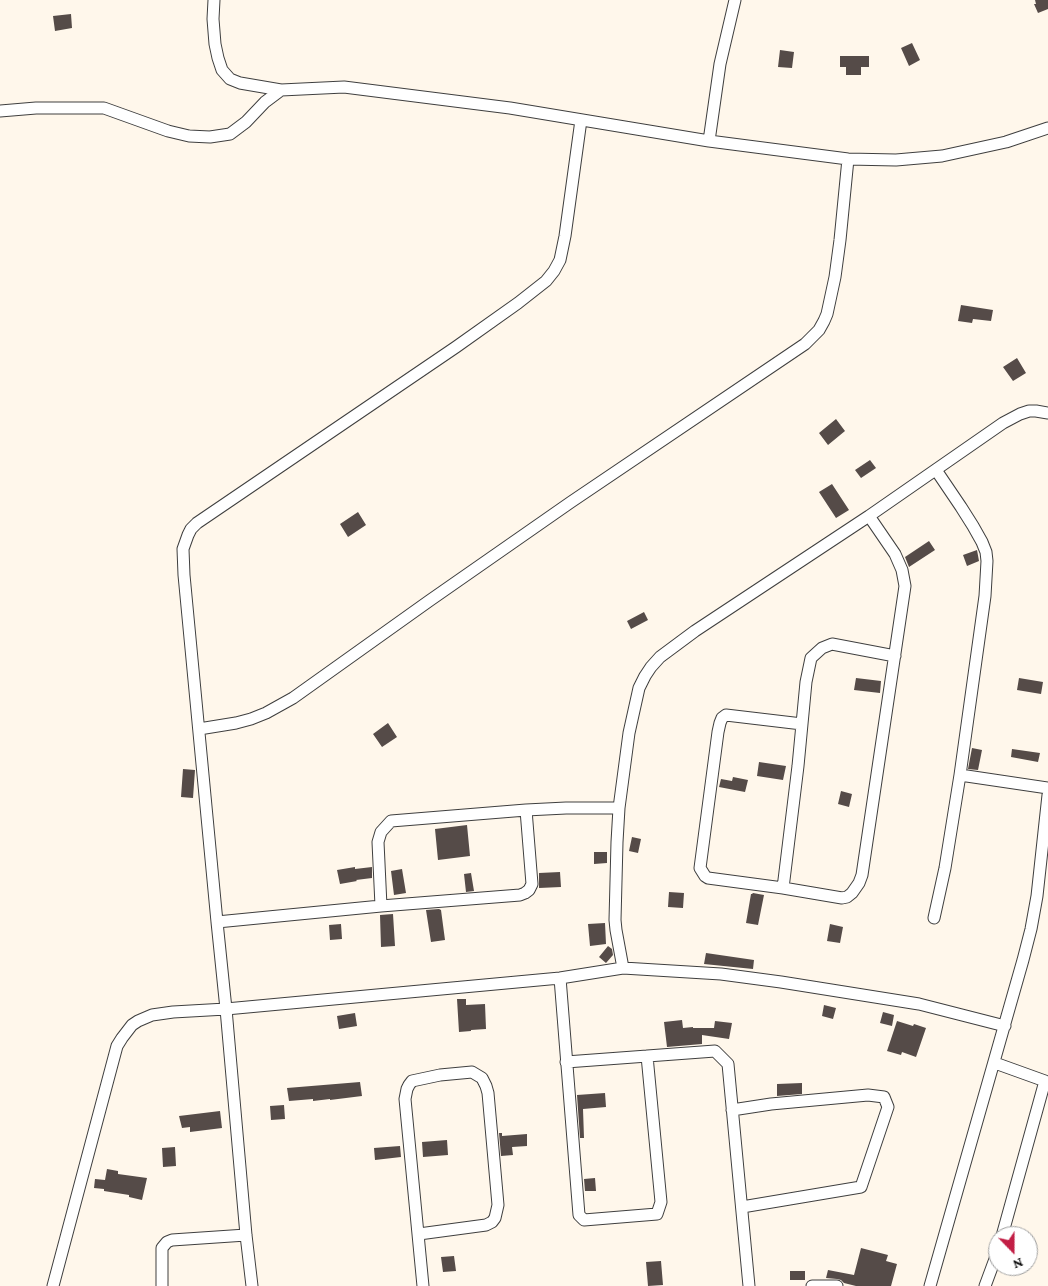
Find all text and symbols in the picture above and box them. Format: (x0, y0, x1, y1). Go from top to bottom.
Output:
north arrow (988, 1226, 1038, 1276)
text: N (1011, 1255, 1026, 1273)

